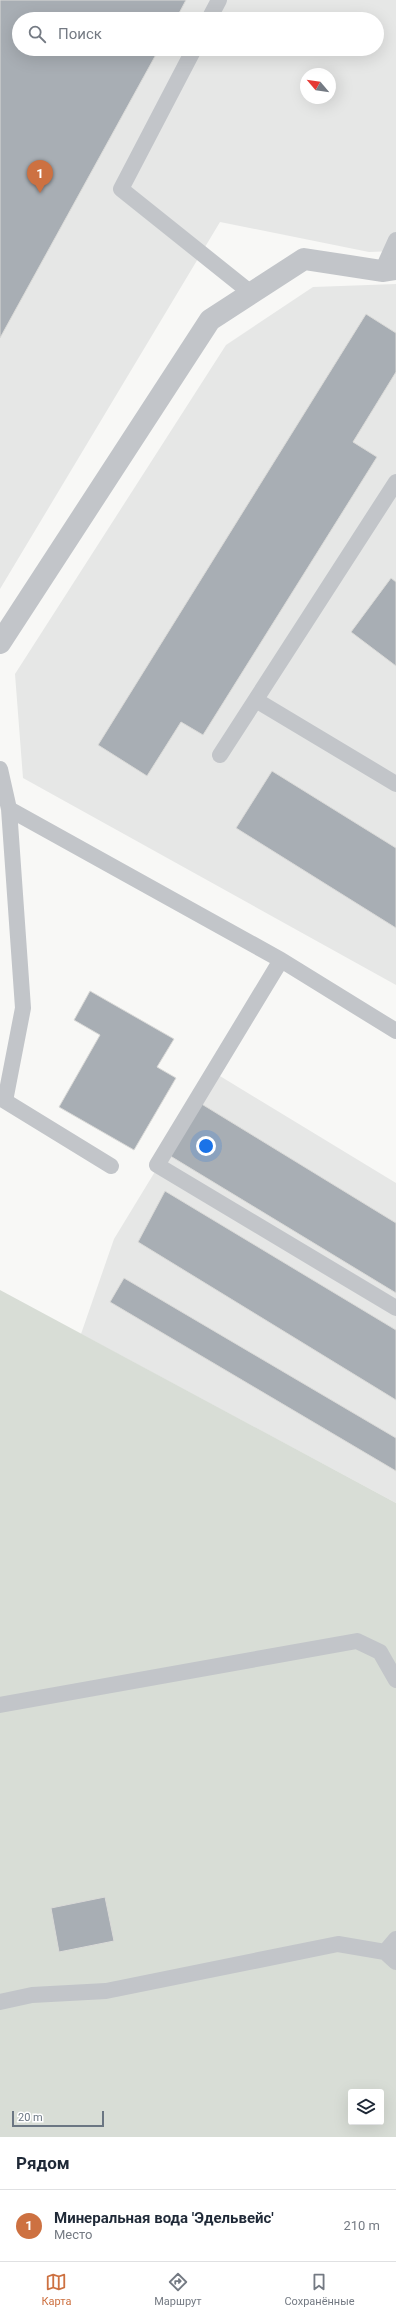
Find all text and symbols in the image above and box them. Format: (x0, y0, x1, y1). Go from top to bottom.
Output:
search box (12, 12, 384, 56)
icon: search (26, 23, 48, 45)
text: Поиск (58, 25, 102, 43)
north arrow (300, 68, 336, 104)
pin: 1 (27, 160, 53, 193)
your location (196, 1136, 216, 1156)
map controls (348, 2089, 384, 2125)
button: layers (348, 2089, 384, 2125)
scale bar (12, 2109, 104, 2128)
text: 20 m (18, 2111, 43, 2124)
text: Рядом (16, 2153, 70, 2173)
text: Минеральная вода 'Эдельвейс' (54, 2209, 274, 2227)
text: 1 (25, 2218, 33, 2233)
text: 210 m (343, 2218, 380, 2233)
text: Место (54, 2227, 92, 2242)
tab: Карта (41, 2271, 71, 2308)
tab: Маршрут (154, 2271, 202, 2308)
tab: Сохранённые (284, 2271, 355, 2308)

